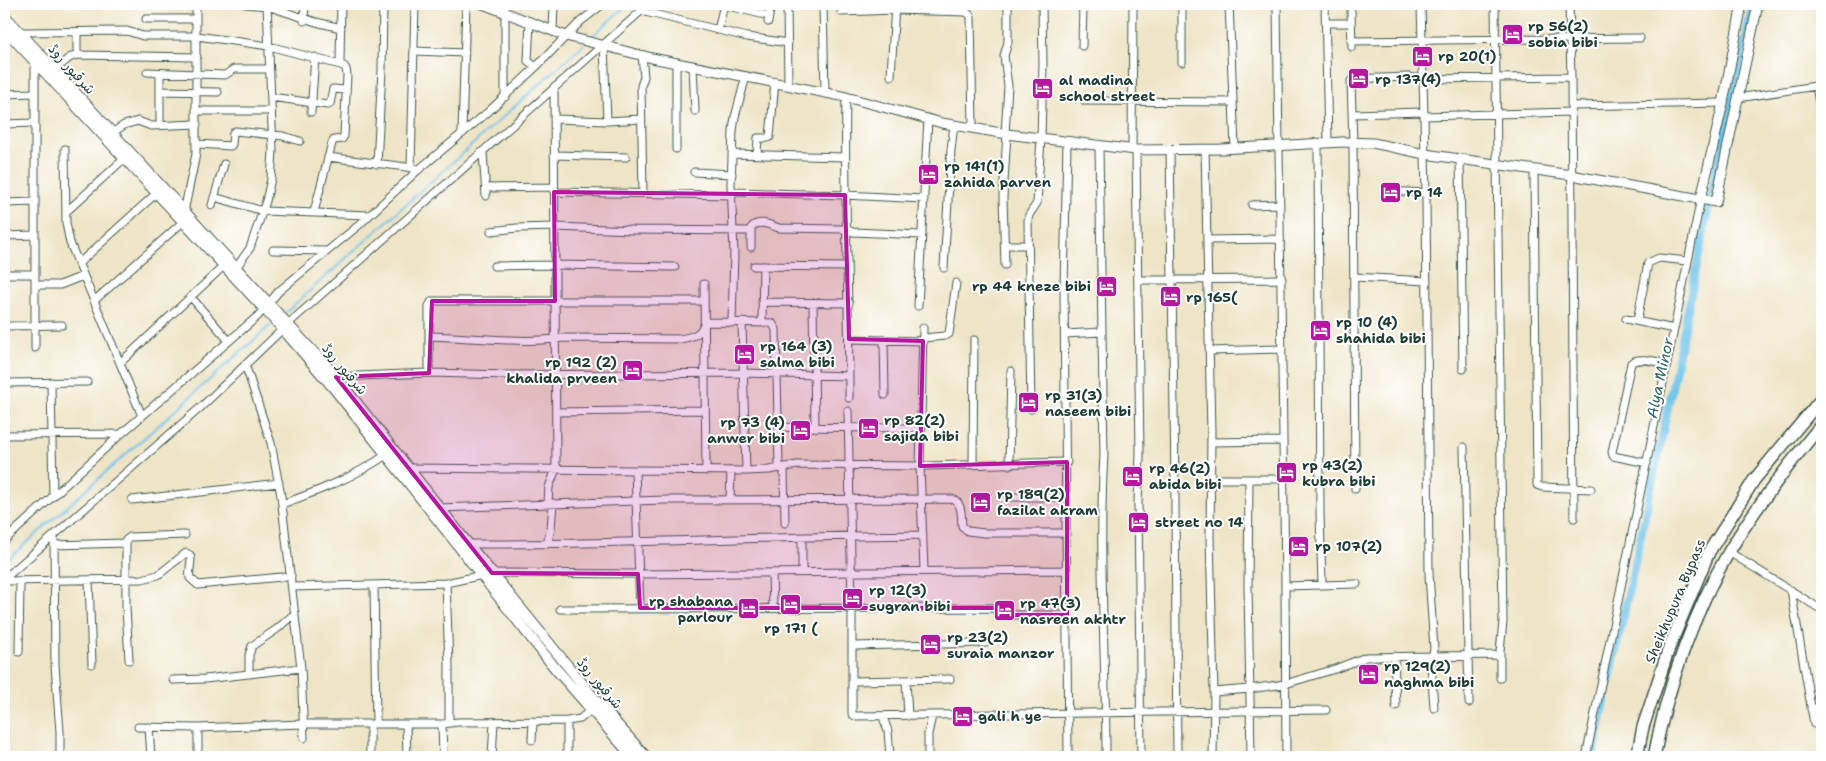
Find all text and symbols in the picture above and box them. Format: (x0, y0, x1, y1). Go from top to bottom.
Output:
place label: rp 56(2) sobia bibi (1528, 17, 1598, 51)
hotel icon: rp 56(2) sobia bibi (1500, 22, 1524, 46)
street label: شرقپور روڈ (44, 40, 99, 99)
hotel icon: rp 20(1) (1410, 44, 1434, 68)
place label: rp 20(1) (1438, 47, 1496, 65)
hotel icon: rp 137(4) (1347, 67, 1371, 91)
place label: rp 137(4) (1375, 70, 1441, 88)
place label: al madina school street (1059, 71, 1156, 105)
hotel icon: al madina school street (1031, 76, 1055, 100)
place label: rp 141(1) zahida parven (944, 157, 1051, 191)
hotel icon: rp 141(1) zahida parven (916, 162, 940, 186)
hotel icon: rp 14 (1378, 180, 1402, 204)
place label: rp 14 (1406, 183, 1443, 201)
hotel icon: rp 44 kneze bibi (1095, 274, 1119, 298)
place label: rp 44 kneze bibi (972, 277, 1091, 295)
hotel icon: rp 165( (1158, 285, 1182, 309)
place label: rp 165( (1186, 288, 1238, 306)
place label: rp 10 (4) shahida bibi (1336, 313, 1426, 347)
hotel icon: rp 10 (4) shahida bibi (1308, 318, 1332, 342)
water label: Alya Minor (1642, 335, 1678, 420)
place label: rp 164 (3) salma bibi (760, 337, 835, 371)
street label: شرقپور روڈ (317, 340, 372, 399)
hotel icon: rp 164 (3) salma bibi (732, 342, 756, 366)
place label: rp 192 (2) khalida prveen (506, 353, 617, 387)
hotel icon: rp 192 (2) khalida prveen (621, 358, 645, 382)
place label: rp 31(3) naseem bibi (1045, 386, 1131, 420)
hotel icon: rp 31(3) naseem bibi (1017, 391, 1041, 415)
place label: rp 82(2) sajida bibi (884, 411, 959, 445)
place label: rp 73 (4) anwer bibi (707, 413, 785, 447)
hotel icon: rp 82(2) sajida bibi (856, 416, 880, 440)
hotel icon: rp 73 (4) anwer bibi (789, 418, 813, 442)
place label: rp 43(2) kubra bibi (1302, 456, 1375, 490)
place label: rp 46(2) abida bibi (1149, 459, 1222, 493)
hotel icon: rp 43(2) kubra bibi (1274, 461, 1298, 485)
hotel icon: rp 46(2) abida bibi (1121, 464, 1145, 488)
place label: rp 189(2) fazilat akram (997, 485, 1098, 519)
hotel icon: rp 189(2) fazilat akram (969, 490, 993, 514)
hotel icon: street no 14 (1127, 510, 1151, 534)
place label: street no 14 (1155, 513, 1244, 531)
hotel icon: rp 107(2) (1287, 534, 1311, 558)
street label: Sheikhupura Bypass (1641, 536, 1709, 666)
place label: rp 107(2) (1315, 537, 1382, 555)
place label: rp 12(3) sugran bibi (869, 581, 950, 615)
hotel icon: rp 12(3) sugran bibi (841, 586, 865, 610)
place label: rp shabana parlour (649, 592, 733, 626)
hotel icon: rp 171 ( (779, 593, 803, 617)
place label: rp 47(3) nasreen akhtr (1020, 594, 1126, 628)
hotel icon: rp shabana parlour (737, 597, 761, 621)
hotel icon: rp 47(3) nasreen akhtr (992, 599, 1016, 623)
place label: rp 171 ( (764, 619, 818, 637)
place label: rp 23(2) suraia manzor (947, 628, 1055, 662)
hotel icon: rp 23(2) suraia manzor (919, 633, 943, 657)
street label: شرقپور روڈ (572, 654, 627, 713)
place label: rp 129(2) naghma bibi (1384, 657, 1474, 691)
hotel icon: rp 129(2) naghma bibi (1356, 662, 1380, 686)
hotel icon: gali h ye (950, 704, 974, 728)
place label: gali h ye (978, 707, 1042, 725)

